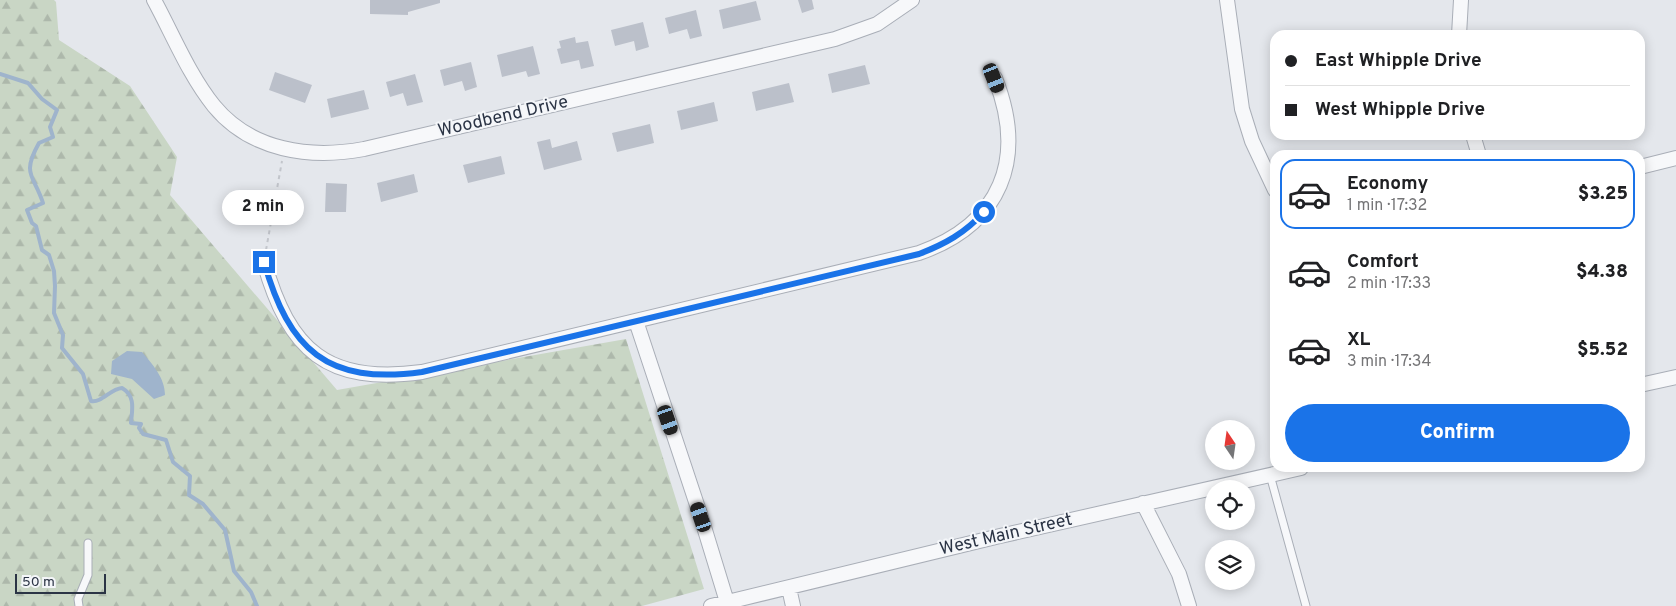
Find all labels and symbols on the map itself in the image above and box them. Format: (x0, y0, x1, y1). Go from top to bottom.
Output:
car (981, 61, 1006, 95)
street label: Woodbend Drive (436, 91, 570, 143)
callout: 2 min (223, 190, 305, 224)
route start (973, 201, 995, 223)
route end (253, 251, 275, 273)
car (656, 403, 679, 437)
north arrow (1205, 420, 1255, 470)
car (689, 500, 712, 534)
street label: West Main Street (937, 509, 1075, 561)
scale bar (15, 571, 106, 594)

